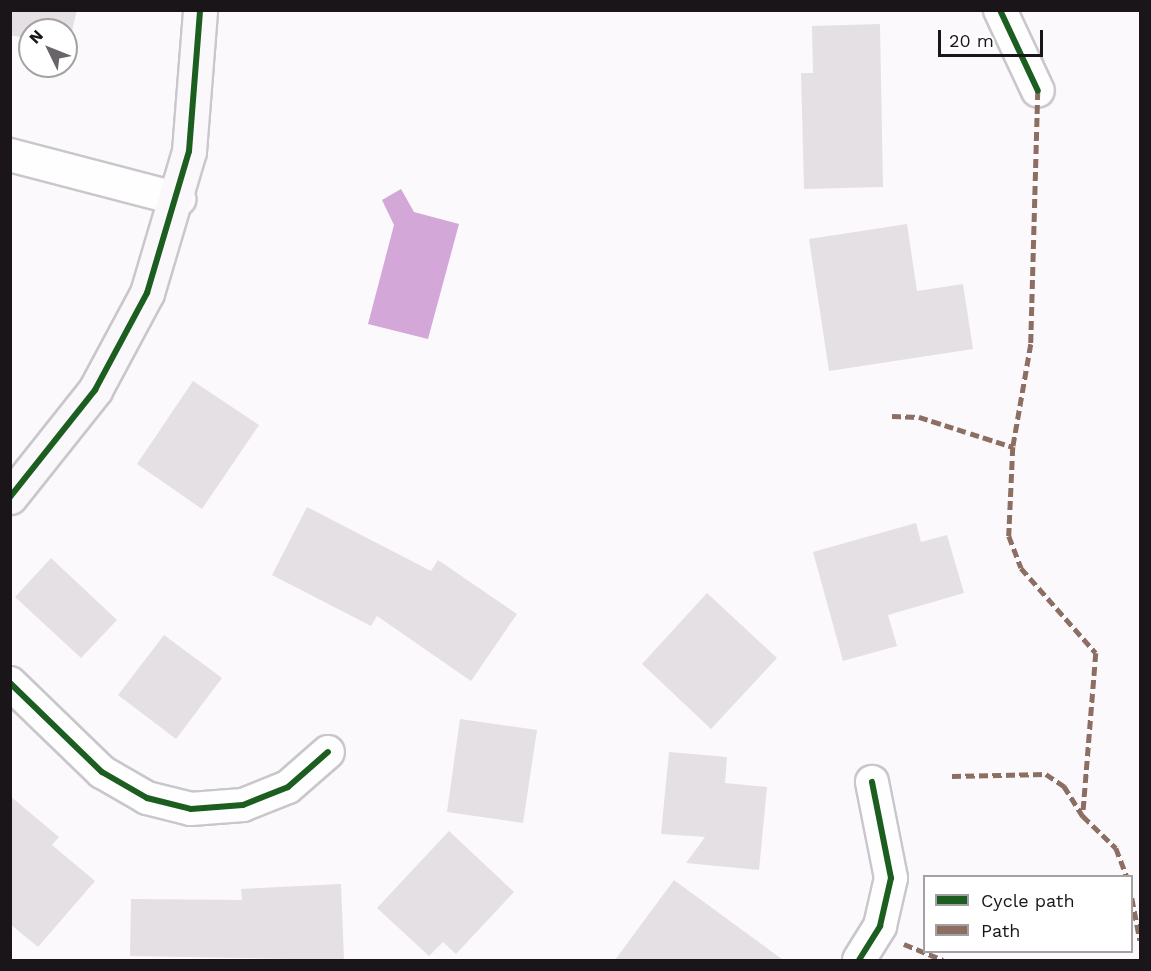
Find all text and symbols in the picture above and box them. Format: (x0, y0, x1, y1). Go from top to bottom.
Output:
north arrow (18, 18, 78, 78)
scale bar (941, 18, 1046, 56)
text: N (25, 26, 47, 48)
text: 20 m (949, 30, 994, 51)
legend (923, 875, 1133, 953)
text: Cycle path (981, 890, 1075, 911)
text: Path (981, 920, 1021, 941)

